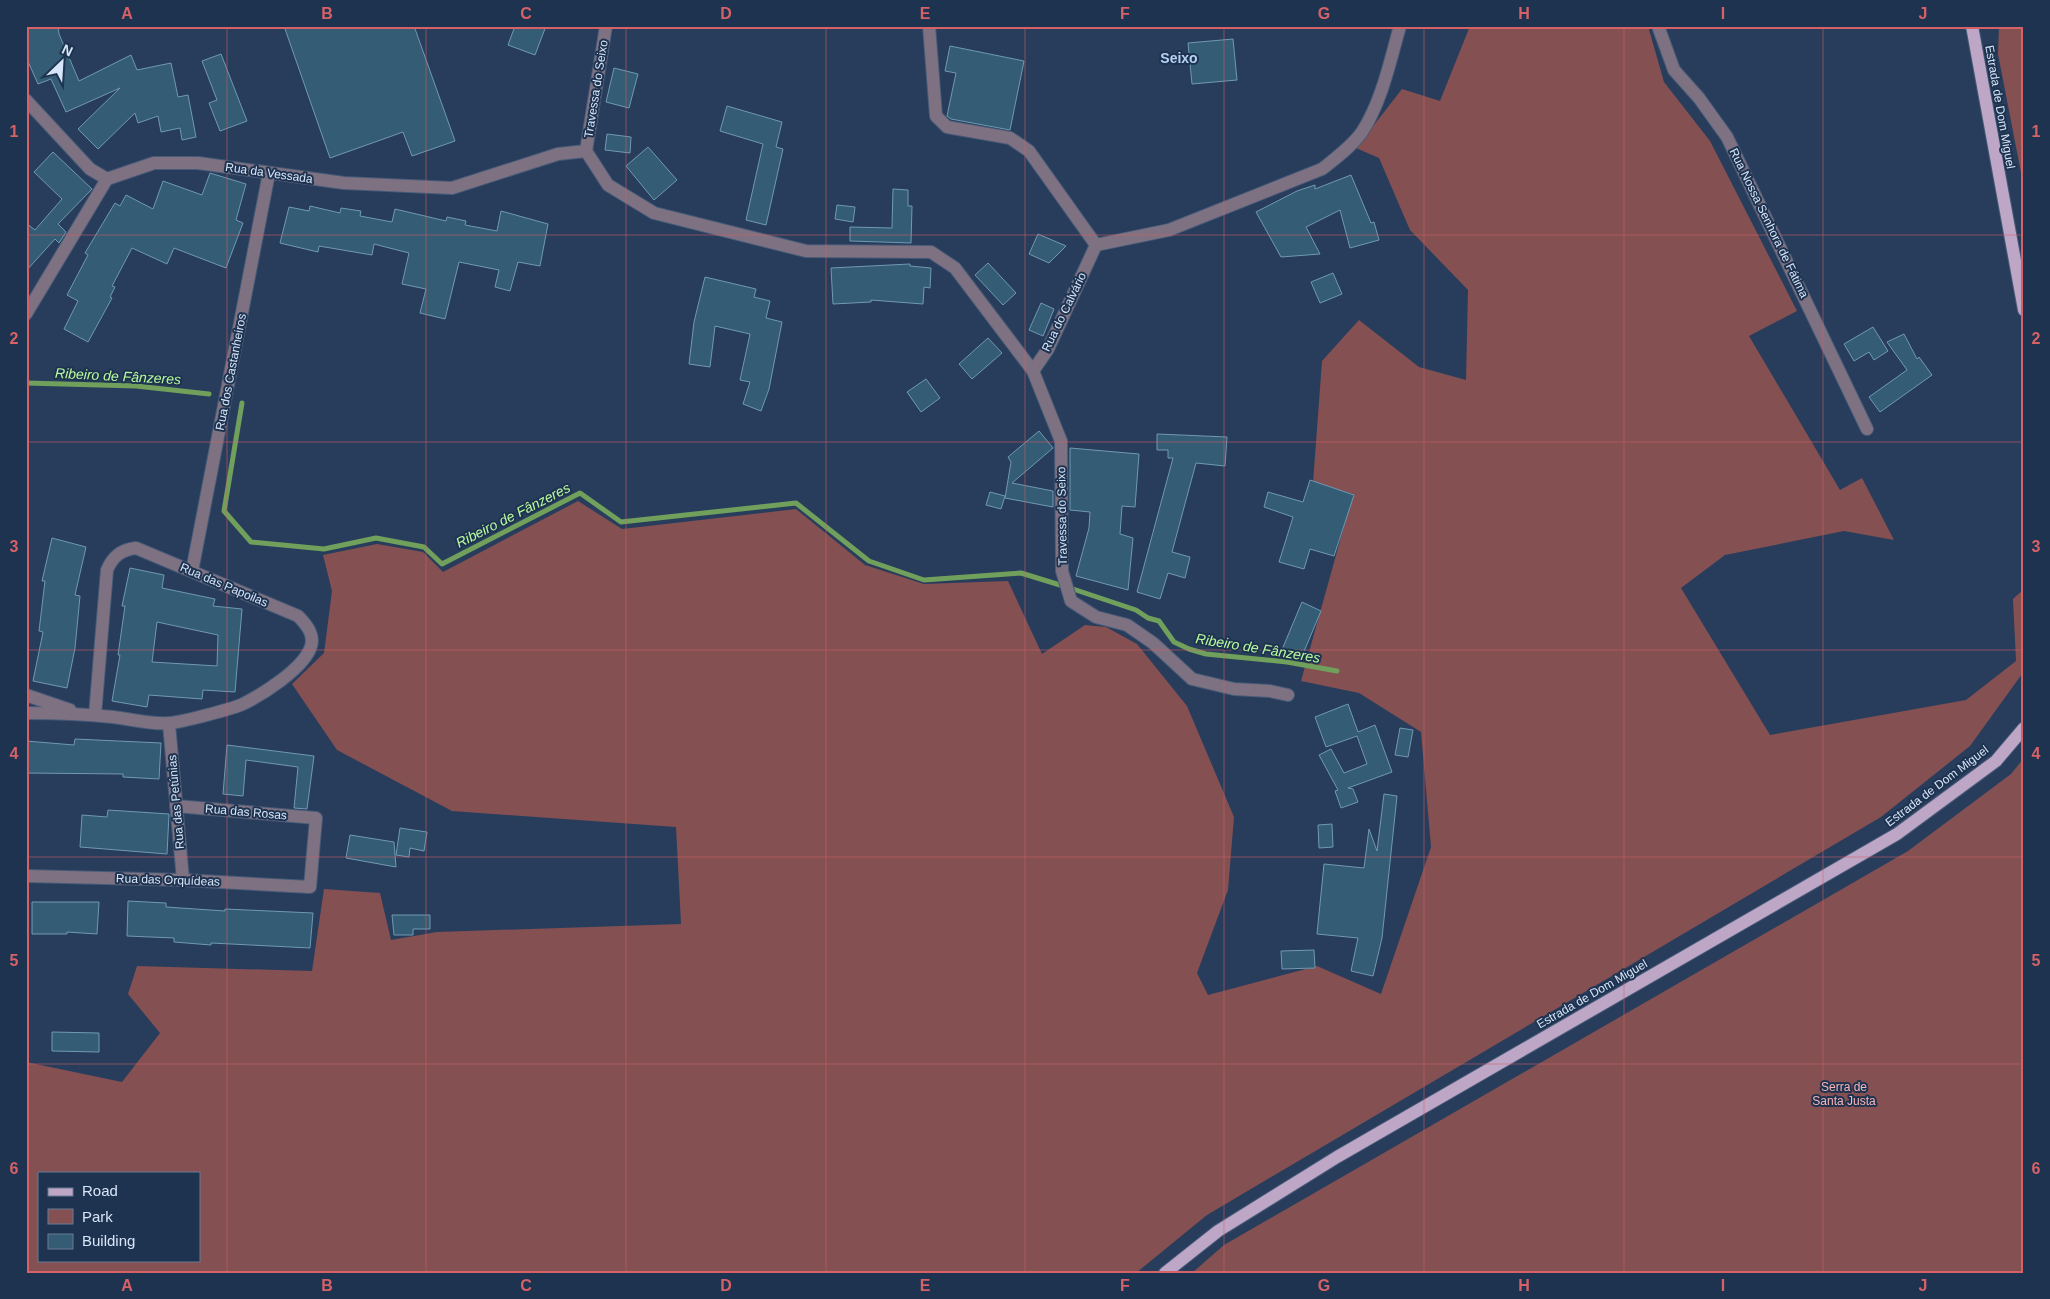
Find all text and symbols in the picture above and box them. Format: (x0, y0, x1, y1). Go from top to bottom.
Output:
text: A (121, 5, 133, 22)
text: B (321, 5, 333, 22)
text: C (520, 5, 532, 22)
text: D (720, 5, 732, 22)
text: E (920, 5, 931, 22)
text: F (1120, 5, 1130, 22)
text: G (1318, 5, 1330, 22)
text: H (1518, 5, 1530, 22)
text: I (1721, 5, 1725, 22)
text: J (1919, 5, 1927, 22)
north arrow (38, 38, 88, 88)
street label: Travessa do Seixo (581, 39, 611, 139)
text: N (60, 41, 75, 60)
street label: Estrada de Dom Miguel (1982, 44, 2018, 170)
district label: Seixo (1160, 50, 1198, 66)
text: 1 (10, 123, 19, 140)
text: 1 (2032, 123, 2041, 140)
street label: Rua Nossa Senhora de Fátima (1727, 146, 1812, 300)
street label: Rua da Vessada (224, 160, 314, 186)
street label: Rua do Calvário (1039, 270, 1089, 354)
street label: Rua dos Castanheiros (213, 312, 249, 432)
text: 2 (10, 330, 19, 347)
text: 2 (2032, 330, 2041, 347)
water label: Ribeiro de Fânzeres (55, 365, 181, 387)
street label: Travessa do Seixo (1054, 466, 1070, 566)
water label: Ribeiro de Fânzeres (453, 479, 573, 551)
text: 3 (10, 538, 19, 555)
text: 3 (2032, 538, 2041, 555)
street label: Rua das Papoilas (178, 560, 270, 610)
water label: Ribeiro de Fânzeres (1194, 630, 1322, 666)
street label: Estrada de Dom Miguel (1883, 743, 1991, 829)
text: 4 (10, 745, 19, 762)
text: 4 (2032, 745, 2041, 762)
street label: Rua das Petúnias (165, 754, 187, 850)
street label: Rua das Rosas (205, 801, 287, 823)
street label: Rua das Orquídeas (116, 871, 220, 889)
text: 5 (10, 952, 19, 969)
text: 5 (2032, 952, 2041, 969)
street label: Estrada de Dom Miguel (1534, 957, 1650, 1031)
park label: Serra de Santa Justa (1812, 1080, 1876, 1108)
text: 6 (10, 1160, 19, 1177)
text: 6 (2032, 1160, 2041, 1177)
legend (38, 1172, 200, 1262)
text: Road (82, 1182, 118, 1199)
text: Park (82, 1208, 113, 1225)
text: Building (82, 1232, 135, 1249)
text: A (121, 1277, 133, 1294)
text: B (321, 1277, 333, 1294)
text: C (520, 1277, 532, 1294)
text: D (720, 1277, 732, 1294)
text: E (920, 1277, 931, 1294)
text: F (1120, 1277, 1130, 1294)
text: G (1318, 1277, 1330, 1294)
text: H (1518, 1277, 1530, 1294)
text: I (1721, 1277, 1725, 1294)
text: J (1919, 1277, 1927, 1294)

